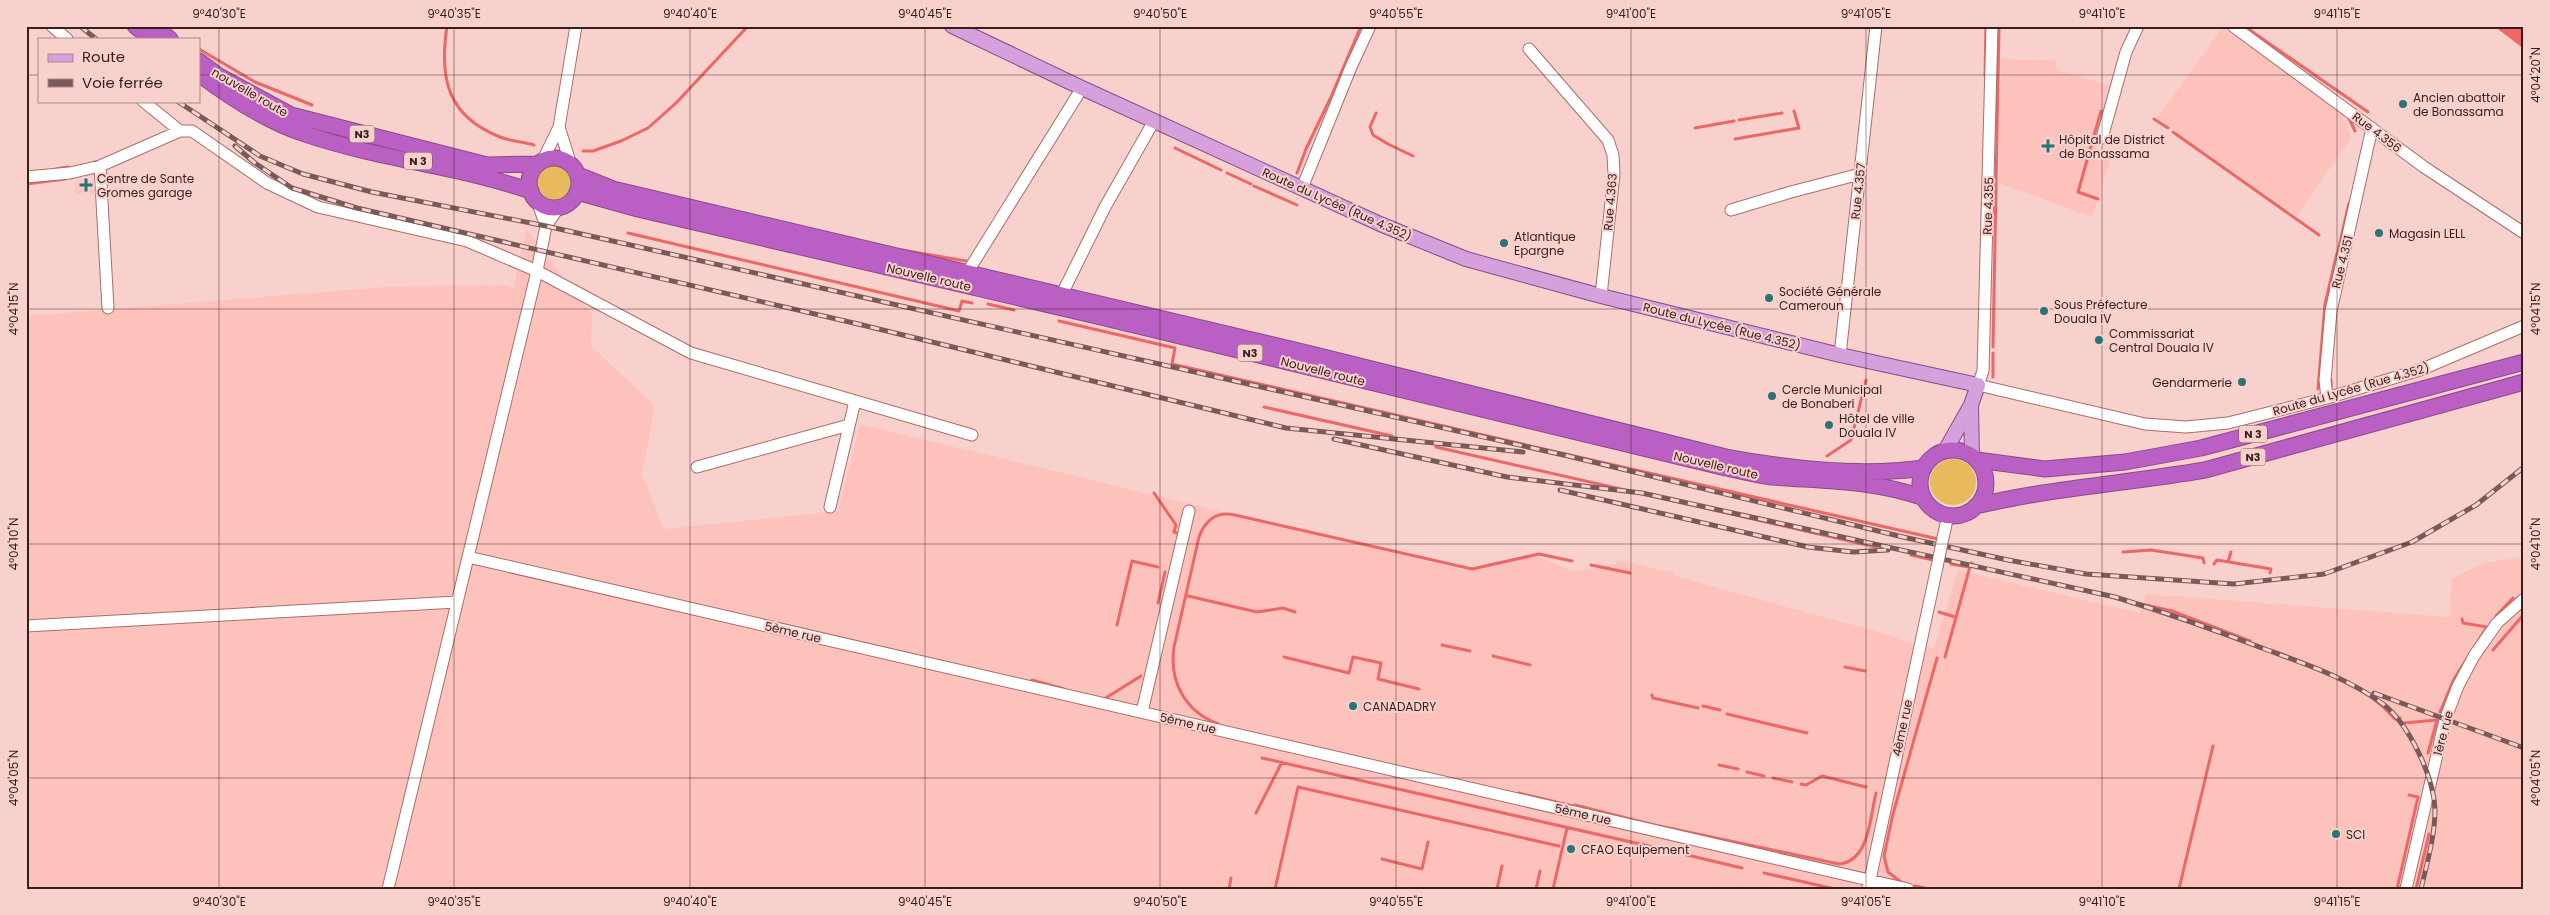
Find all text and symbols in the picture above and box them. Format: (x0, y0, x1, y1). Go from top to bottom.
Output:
text: 9°40'30"E (192, 5, 246, 22)
text: 9°40'35"E (427, 5, 481, 22)
text: 9°40'40"E (663, 5, 717, 22)
text: 9°40'45"E (898, 5, 952, 22)
text: 9°40'50"E (1133, 5, 1187, 22)
text: 9°40'55"E (1369, 5, 1423, 22)
text: 9°41'00"E (1606, 5, 1656, 22)
text: 9°41'05"E (1841, 5, 1891, 22)
text: 9°41'10"E (2079, 5, 2125, 22)
text: 9°41'15"E (2314, 5, 2360, 22)
legend (38, 38, 200, 102)
text: Route (82, 46, 125, 67)
text: 4°04'20"N (2527, 47, 2544, 103)
street label: nouvelle route (209, 63, 291, 121)
text: Voie ferrée (82, 72, 163, 93)
place label: Ancien abattoir de Bonassama (2413, 89, 2506, 120)
marker: Ancien abattoir de Bonassama (2397, 98, 2409, 110)
street label: Rue 4.356 (2349, 108, 2405, 156)
road number: N3 (350, 126, 374, 142)
place label: Hôpital de District de Bonassama (2059, 131, 2165, 162)
marker: Hôpital de District de Bonassama (2041, 139, 2055, 153)
road number: N 3 (404, 153, 432, 170)
street label: Rue 4.357 (1847, 161, 1869, 220)
street label: Route du Lycée (Rue 4.352) (1260, 163, 1414, 245)
place label: Centre de Sante Gromes garage (97, 170, 194, 201)
street label: Rue 4.363 (1599, 173, 1621, 231)
street label: Rue 4.355 (1978, 177, 1998, 235)
marker: Centre de Sante Gromes garage (79, 178, 93, 192)
place label: Magasin LELL (2389, 225, 2465, 242)
marker: Magasin LELL (2373, 227, 2385, 239)
place label: Atlantique Epargne (1514, 228, 1576, 259)
street label: Rue 4.351 (2327, 234, 2357, 290)
marker: Atlantique Epargne (1498, 237, 1510, 249)
street label: Nouvelle route (885, 259, 973, 295)
text: 4°04'15"N (5, 283, 22, 335)
place label: Société Générale Cameroun (1779, 283, 1881, 314)
text: 4°04'15"N (2527, 283, 2544, 335)
marker: Société Générale Cameroun (1763, 292, 1775, 304)
place label: Sous Préfecture Douala IV (2054, 296, 2147, 327)
street label: Route du Lycée (Rue 4.352) (1641, 298, 1803, 354)
marker: Sous Préfecture Douala IV (2038, 305, 2050, 317)
place label: Commissariat Central Douala IV (2109, 325, 2214, 356)
marker: Commissariat Central Douala IV (2093, 334, 2105, 346)
road number: N3 (1238, 344, 1262, 362)
street label: Nouvelle route (1279, 352, 1367, 390)
street label: Route du Lycée (Rue 4.352) (2271, 358, 2431, 420)
place label: Gendarmerie (2152, 374, 2232, 391)
marker: Gendarmerie (2236, 376, 2248, 388)
place label: Cercle Municipal de Bonaberi (1782, 381, 1882, 412)
marker: Cercle Municipal de Bonaberi (1766, 390, 1778, 402)
place label: Hôtel de ville Douala IV (1839, 410, 1915, 441)
marker: Hôtel de ville Douala IV (1823, 419, 1835, 431)
road number: N 3 (2239, 426, 2267, 442)
street label: Nouvelle route (1672, 447, 1760, 483)
road number: N3 (2240, 448, 2266, 466)
text: 4°04'10"N (5, 518, 22, 570)
text: 4°04'10"N (2527, 518, 2544, 570)
street label: 5ème rue (763, 617, 823, 647)
place label: CANADADRY (1363, 698, 1436, 715)
street label: 4ème rue (1888, 698, 1916, 758)
marker: CANADADRY (1347, 700, 1359, 712)
street label: 5ème rue (1158, 708, 1218, 738)
street label: 1ère rue (2429, 709, 2457, 757)
text: 4°04'05"N (5, 750, 22, 806)
text: 4°04'05"N (2527, 750, 2544, 806)
street label: 5ème rue (1553, 799, 1613, 829)
place label: SCI (2346, 826, 2365, 843)
marker: SCI (2330, 828, 2342, 840)
place label: CFAO Equipement (1581, 841, 1689, 858)
marker: CFAO Equipement (1565, 843, 1577, 855)
text: 9°40'30"E (192, 893, 246, 910)
text: 9°40'35"E (427, 893, 481, 910)
text: 9°40'40"E (663, 893, 717, 910)
text: 9°40'45"E (898, 893, 952, 910)
text: 9°40'50"E (1133, 893, 1187, 910)
text: 9°40'55"E (1369, 893, 1423, 910)
text: 9°41'00"E (1606, 893, 1656, 910)
text: 9°41'05"E (1841, 893, 1891, 910)
text: 9°41'10"E (2079, 893, 2125, 910)
text: 9°41'15"E (2314, 893, 2360, 910)

